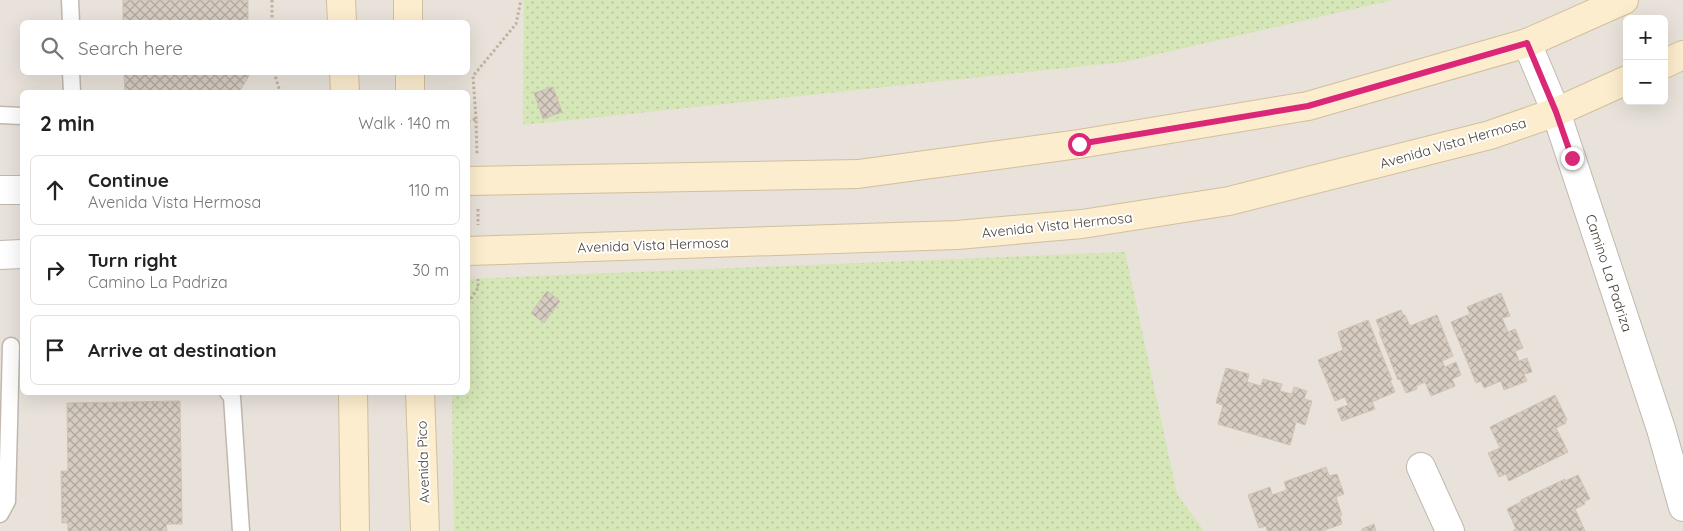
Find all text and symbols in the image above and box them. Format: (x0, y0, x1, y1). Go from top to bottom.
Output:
map controls (1623, 15, 1668, 105)
button: + (1623, 15, 1668, 60)
search box (20, 20, 470, 75)
icon: search (38, 34, 66, 62)
text: Search here (78, 36, 183, 60)
button: − (1623, 60, 1668, 105)
text: 2 min (40, 110, 95, 136)
text: Walk · 140 m (358, 113, 450, 133)
street label: Avenida Vista Hermosa (1378, 113, 1528, 173)
route start (1068, 133, 1091, 156)
route end (1561, 147, 1584, 170)
text: Continue (88, 168, 169, 192)
icon: ahead (41, 176, 69, 204)
text: 110 m (409, 180, 449, 200)
text: Avenida Vista Hermosa (88, 192, 261, 212)
street label: Avenida Vista Hermosa (981, 208, 1133, 242)
street label: Camino La Padriza (1582, 212, 1636, 334)
street label: Avenida Vista Hermosa (577, 233, 729, 257)
text: Turn right (88, 248, 177, 272)
icon: right (41, 256, 69, 284)
text: 30 m (412, 260, 449, 280)
text: Camino La Padriza (88, 272, 228, 292)
icon: arrive (41, 336, 69, 364)
text: Arrive at destination (88, 338, 277, 362)
street label: Avenida Pico (413, 420, 433, 504)

